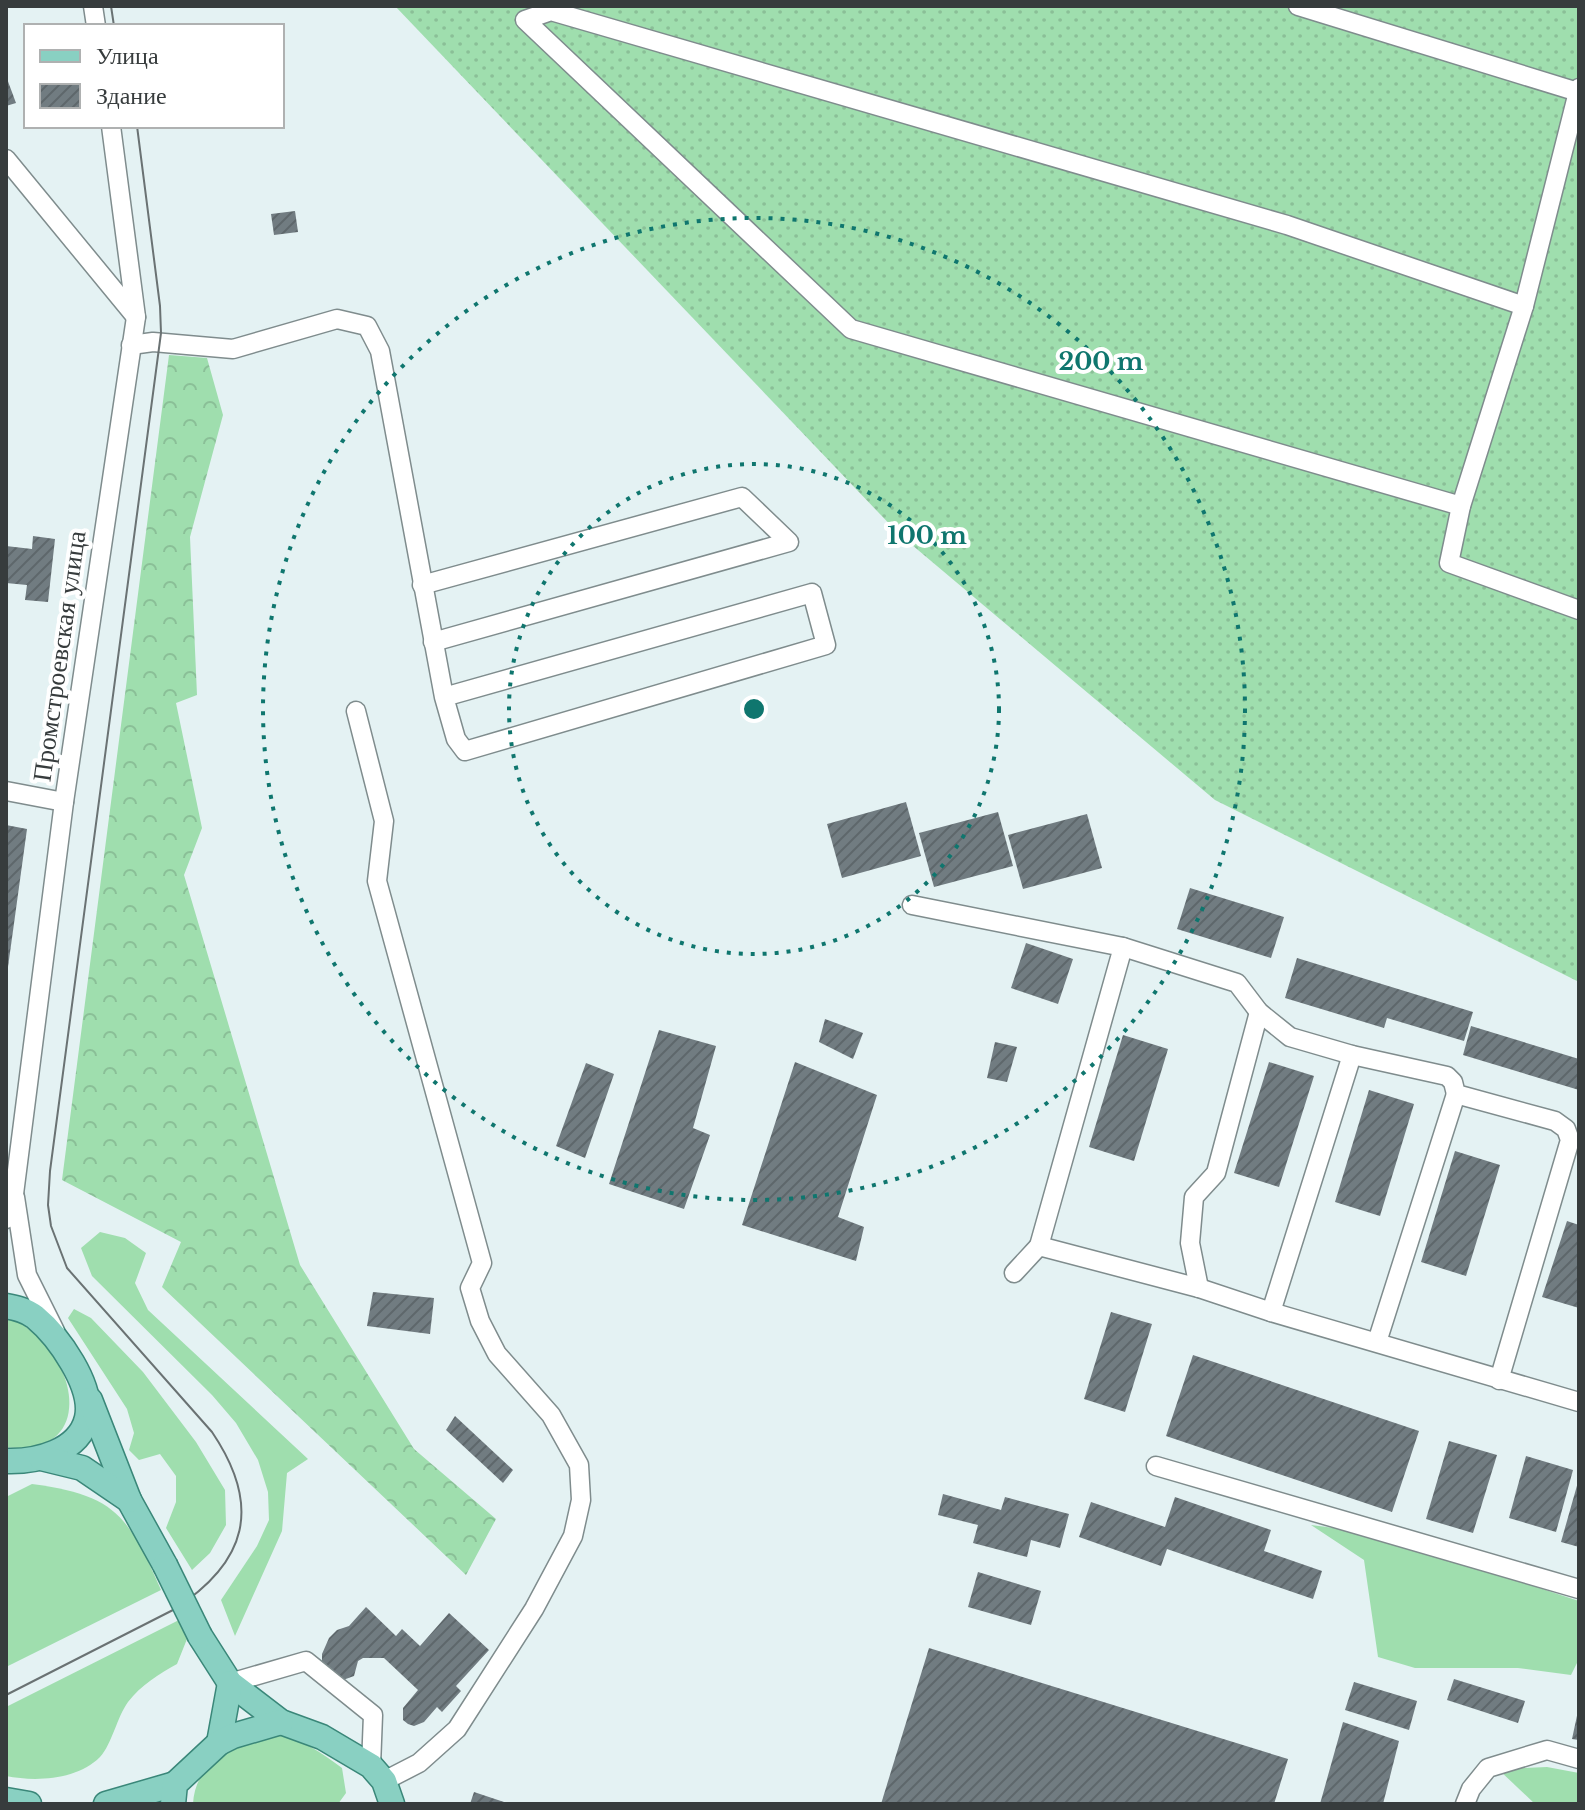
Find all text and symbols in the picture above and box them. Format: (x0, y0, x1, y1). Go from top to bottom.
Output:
legend (24, 24, 284, 128)
text: Улица (96, 41, 159, 70)
text: Здание (96, 81, 167, 110)
text: 200 m (1059, 347, 1144, 376)
text: 100 m (887, 521, 967, 550)
street label: Промстроевская улица (26, 528, 93, 783)
centre of rings (740, 695, 768, 723)

